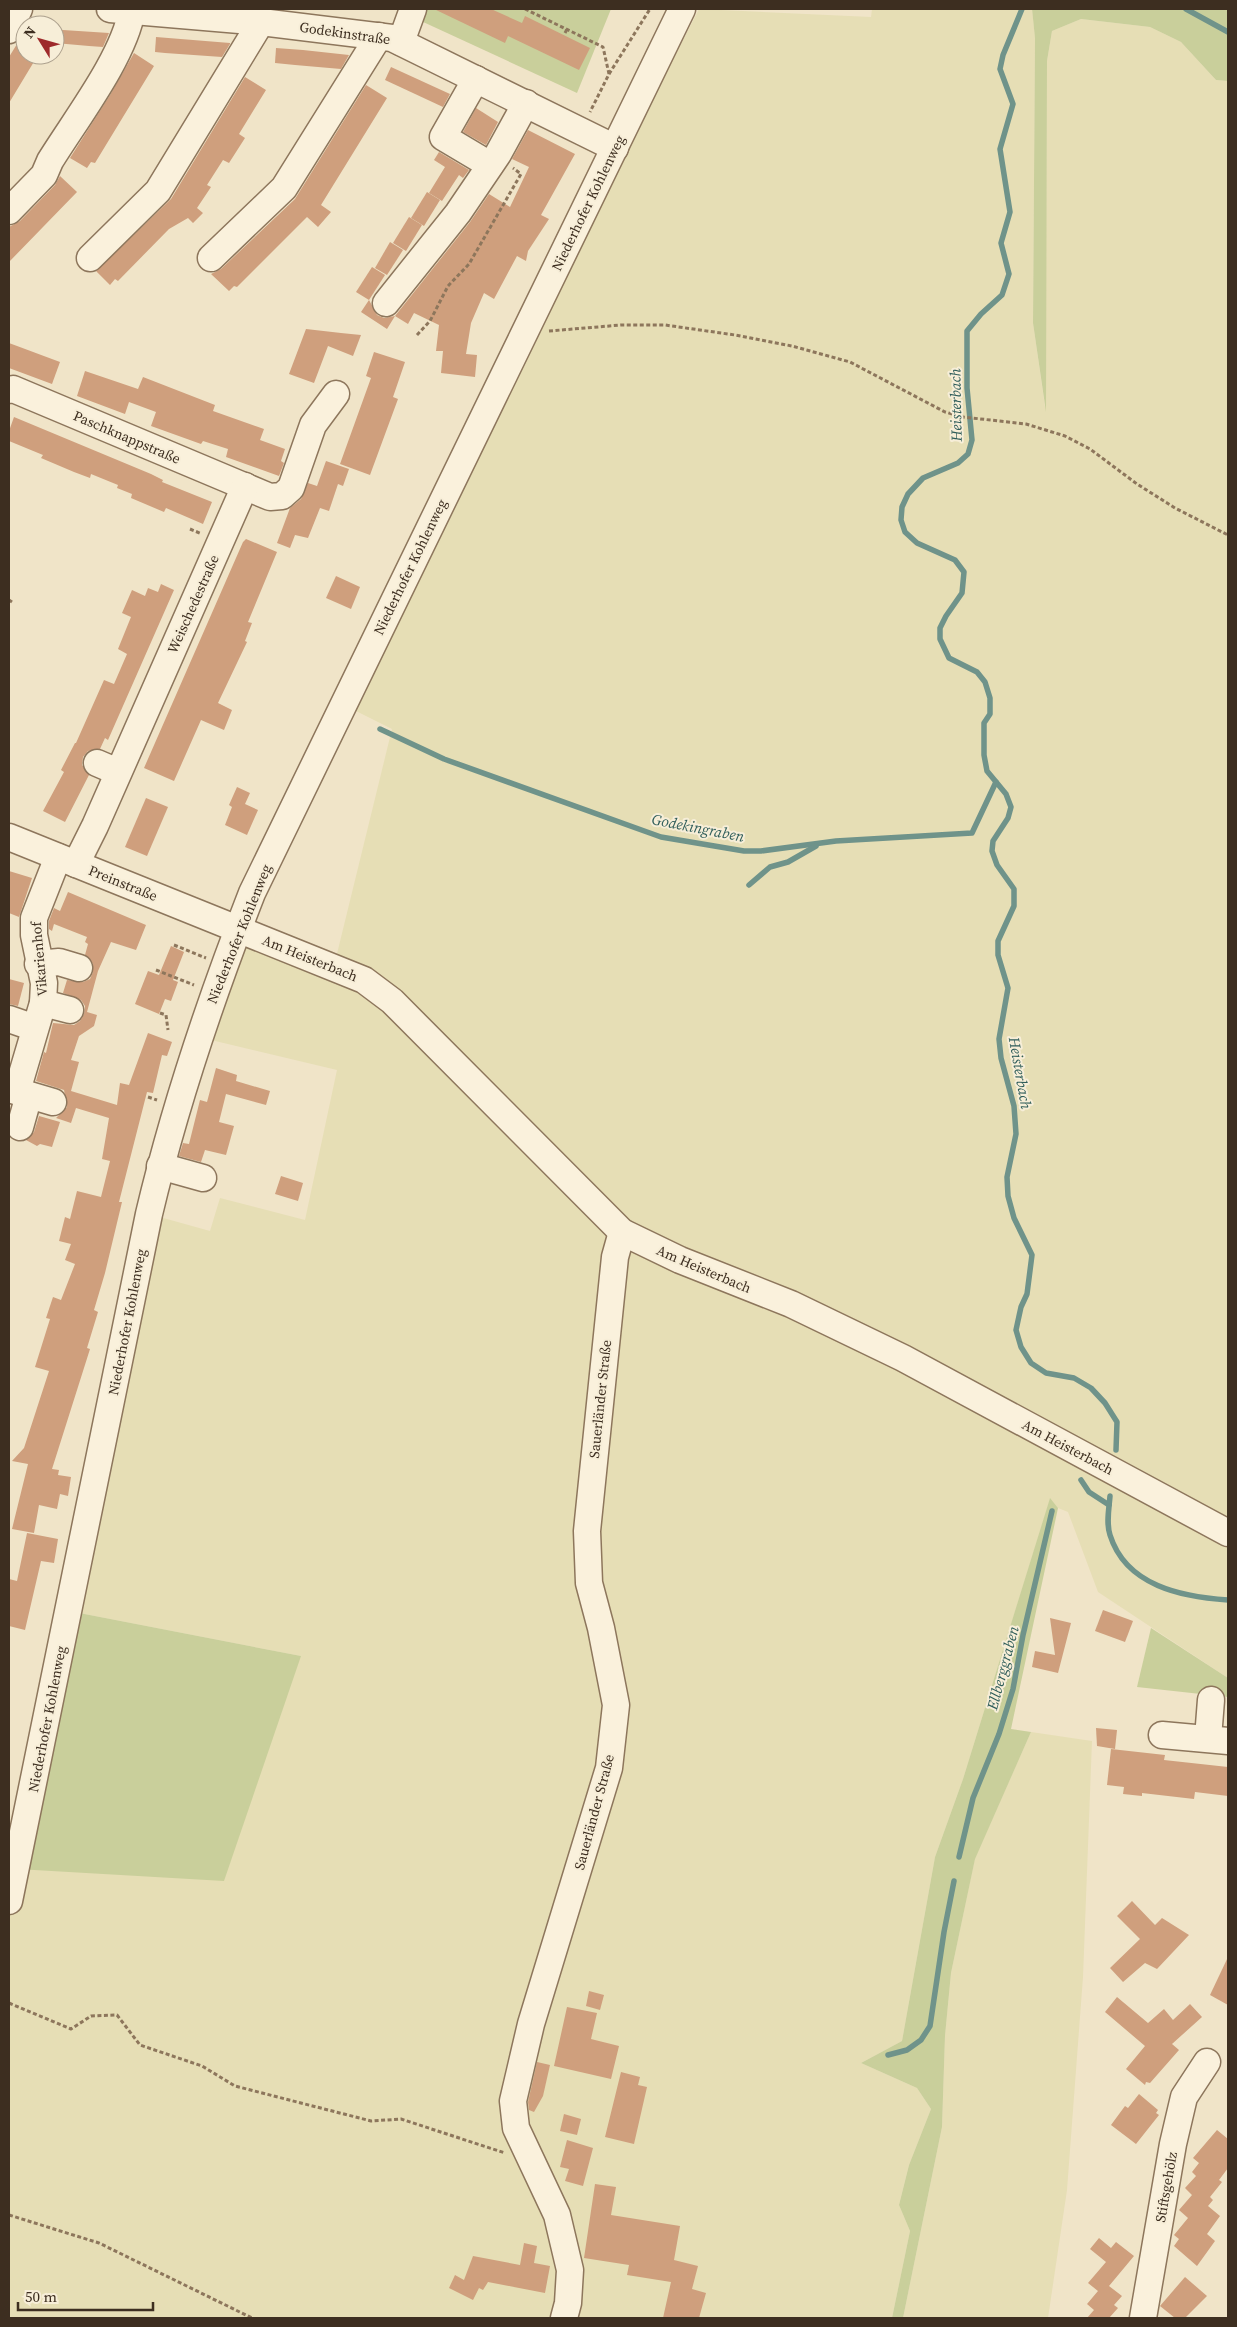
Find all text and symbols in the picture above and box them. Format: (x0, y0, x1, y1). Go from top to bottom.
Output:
north arrow (15, 15, 65, 65)
street label: Godekinstraße (298, 17, 392, 49)
text: N (19, 22, 41, 42)
street label: Niederhofer Kohlenweg (546, 132, 630, 274)
water label: Heisterbach (944, 368, 967, 443)
street label: Paschknappstraße (70, 405, 184, 469)
street label: Niederhofer Kohlenweg (368, 496, 452, 638)
street label: Weischedestraße (162, 551, 224, 657)
water label: Godekingraben (650, 808, 747, 847)
street label: Preinstraße (86, 860, 160, 906)
street label: Niederhofer Kohlenweg (202, 861, 276, 1007)
street label: Vikarienhof (26, 920, 52, 997)
street label: Am Heisterbach (259, 930, 361, 986)
water label: Heisterbach (1004, 1034, 1037, 1111)
street label: Am Heisterbach (654, 1240, 754, 1298)
street label: Niederhofer Kohlenweg (103, 1247, 151, 1397)
street label: Sauerländer Straße (584, 1339, 616, 1459)
street label: Am Heisterbach (1019, 1414, 1117, 1480)
water label: Ellberggraben (981, 1623, 1024, 1713)
street label: Niederhofer Kohlenweg (23, 1644, 71, 1794)
street label: Sauerländer Straße (569, 1752, 619, 1872)
street label: Stiftsgehölz (1150, 2149, 1182, 2224)
scale bar (18, 2280, 152, 2312)
text: 50 m (25, 2286, 57, 2307)

